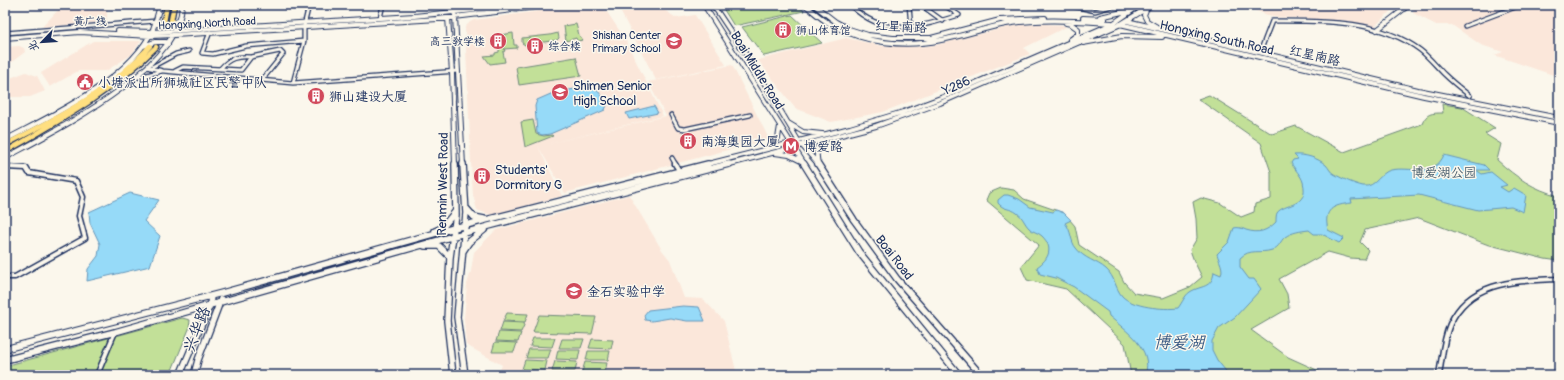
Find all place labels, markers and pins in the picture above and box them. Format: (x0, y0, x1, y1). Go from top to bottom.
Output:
building icon: 狮山体育馆 (773, 20, 793, 40)
place label: 狮山体育馆 (796, 24, 851, 37)
place label: Shishan Center Primary School (592, 29, 661, 55)
building icon: 高三教学楼 (488, 31, 508, 51)
school or university icon: Shishan Center Primary School (664, 31, 684, 51)
place label: 高三教学楼 (430, 35, 485, 48)
building icon: 综合楼 (525, 36, 545, 56)
place label: 综合楼 (548, 40, 581, 53)
public building icon: 小塘派出所狮城社区民警中队 (75, 72, 95, 92)
place label: 小塘派出所狮城社区民警中队 (98, 75, 267, 91)
place label: Shimen Senior High School (573, 78, 652, 109)
school or university icon: Shimen Senior High School (550, 82, 570, 102)
building icon: 狮山建设大厦 (306, 86, 326, 106)
place label: 狮山建设大厦 (329, 89, 407, 105)
building icon: 南海奥园大厦 (678, 131, 698, 151)
place label: 南海奥园大厦 (701, 134, 779, 150)
metro station icon: 博爱路 (781, 136, 801, 156)
place label: 博爱路 (804, 139, 843, 155)
place label: Students' Dormitory G (495, 162, 562, 193)
building icon: Students' Dormitory G (472, 166, 492, 186)
school or university icon: 金石实验中学 (564, 281, 584, 301)
place label: 金石实验中学 (587, 284, 665, 300)

